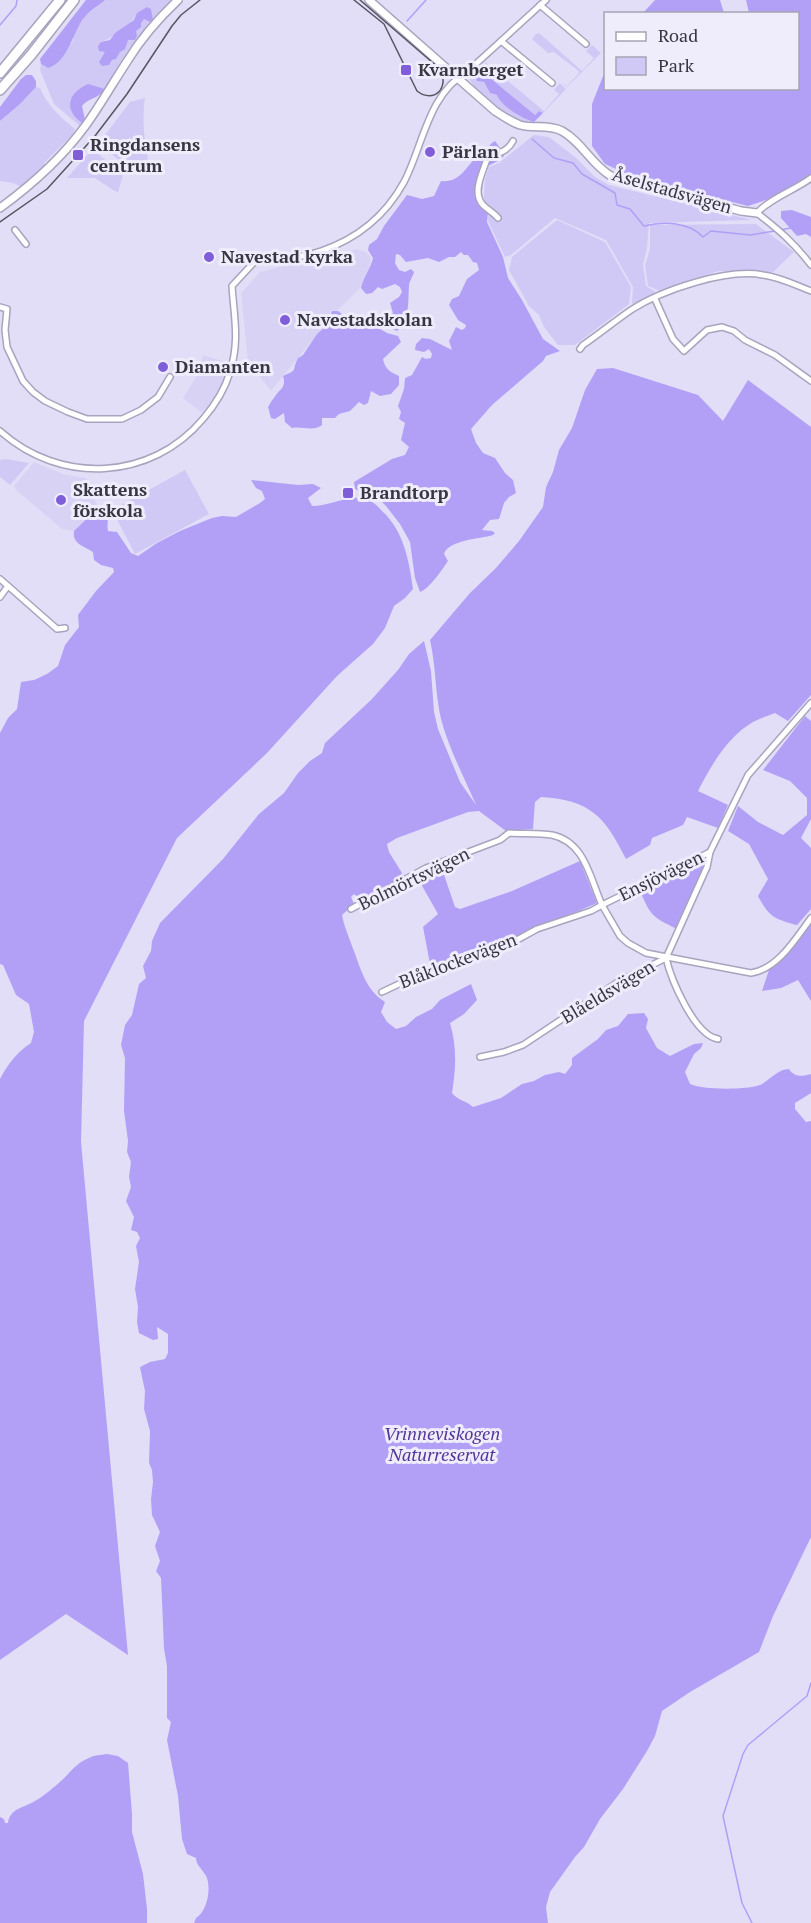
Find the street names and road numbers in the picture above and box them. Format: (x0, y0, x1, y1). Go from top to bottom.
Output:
street label: Åselstadsvägen (610, 162, 735, 219)
street label: Bolmörtsvägen (354, 841, 473, 915)
street label: Ensjövägen (614, 844, 707, 906)
street label: Blåklockevägen (396, 927, 520, 993)
street label: Blåeldsvägen (556, 954, 659, 1029)

